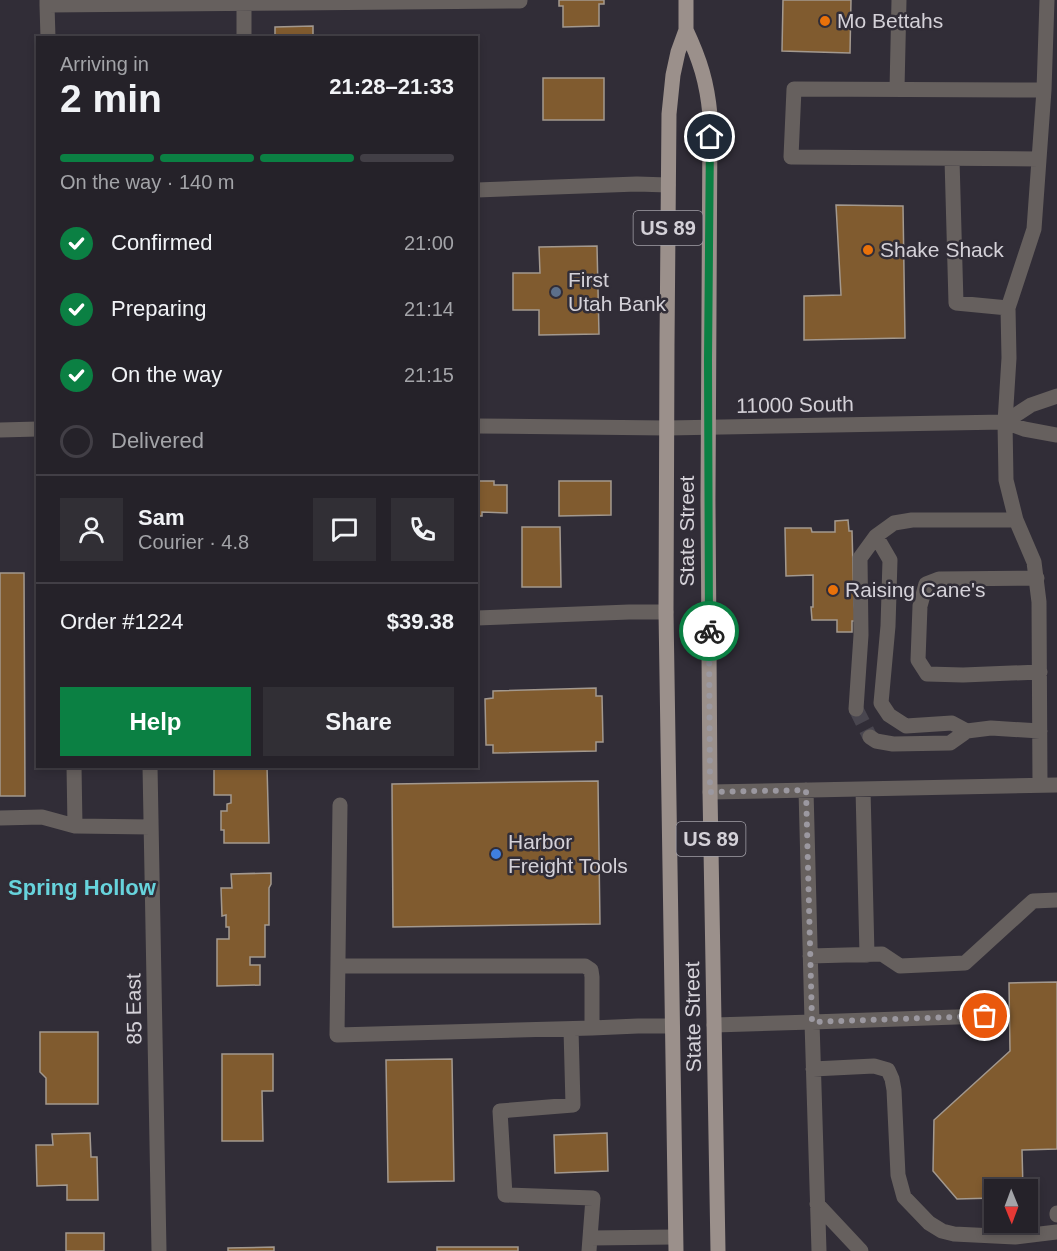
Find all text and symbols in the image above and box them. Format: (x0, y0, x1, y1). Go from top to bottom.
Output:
place label: Mo Bettahs (837, 9, 943, 32)
marker: Mo Bettahs (818, 14, 832, 28)
text: Arriving in (60, 53, 149, 75)
text: 21:28–21:33 (329, 74, 454, 99)
text: 2 min (60, 77, 162, 120)
pin (684, 111, 735, 162)
icon: home (693, 120, 726, 153)
text: On the way · 140 m (60, 171, 235, 193)
road number: US 89 (634, 211, 702, 245)
icon: check (60, 227, 93, 260)
text: Confirmed (111, 230, 212, 255)
text: 21:00 (404, 232, 454, 254)
place label: Shake Shack (880, 238, 1004, 261)
marker: Shake Shack (861, 243, 875, 257)
place label: First Utah Bank (568, 268, 667, 315)
marker: First Utah Bank (549, 285, 563, 299)
icon: check (60, 293, 93, 326)
text: Preparing (111, 296, 206, 321)
text: 21:14 (404, 298, 454, 320)
icon: check (60, 359, 93, 392)
text: On the way (111, 362, 222, 387)
text: 21:15 (404, 364, 454, 386)
street label: 11000 South (736, 392, 854, 417)
text: Delivered (111, 428, 204, 453)
street label: State Street (675, 475, 698, 586)
button: person (60, 498, 123, 561)
button: chat (313, 498, 376, 561)
button: phone (391, 498, 454, 561)
text: Sam (138, 505, 184, 530)
text: Courier · 4.8 (138, 531, 249, 553)
place label: Raising Cane's (845, 578, 986, 601)
marker: Raising Cane's (826, 583, 840, 597)
courier (679, 601, 739, 661)
text: Order #1224 (60, 609, 184, 634)
text: $39.38 (387, 609, 454, 634)
icon: bike (693, 615, 726, 648)
button: Help (60, 687, 251, 756)
button: Share (263, 687, 454, 756)
road number: US 89 (676, 822, 746, 856)
place label: Harbor Freight Tools (508, 830, 628, 877)
marker: Harbor Freight Tools (489, 847, 503, 861)
district label: Spring Hollow (8, 875, 157, 900)
street label: State Street (680, 961, 705, 1073)
street label: 85 East (121, 973, 146, 1045)
pin (959, 990, 1010, 1041)
icon: bag (968, 999, 1001, 1032)
north arrow (984, 1179, 1038, 1233)
map controls (984, 1179, 1038, 1233)

